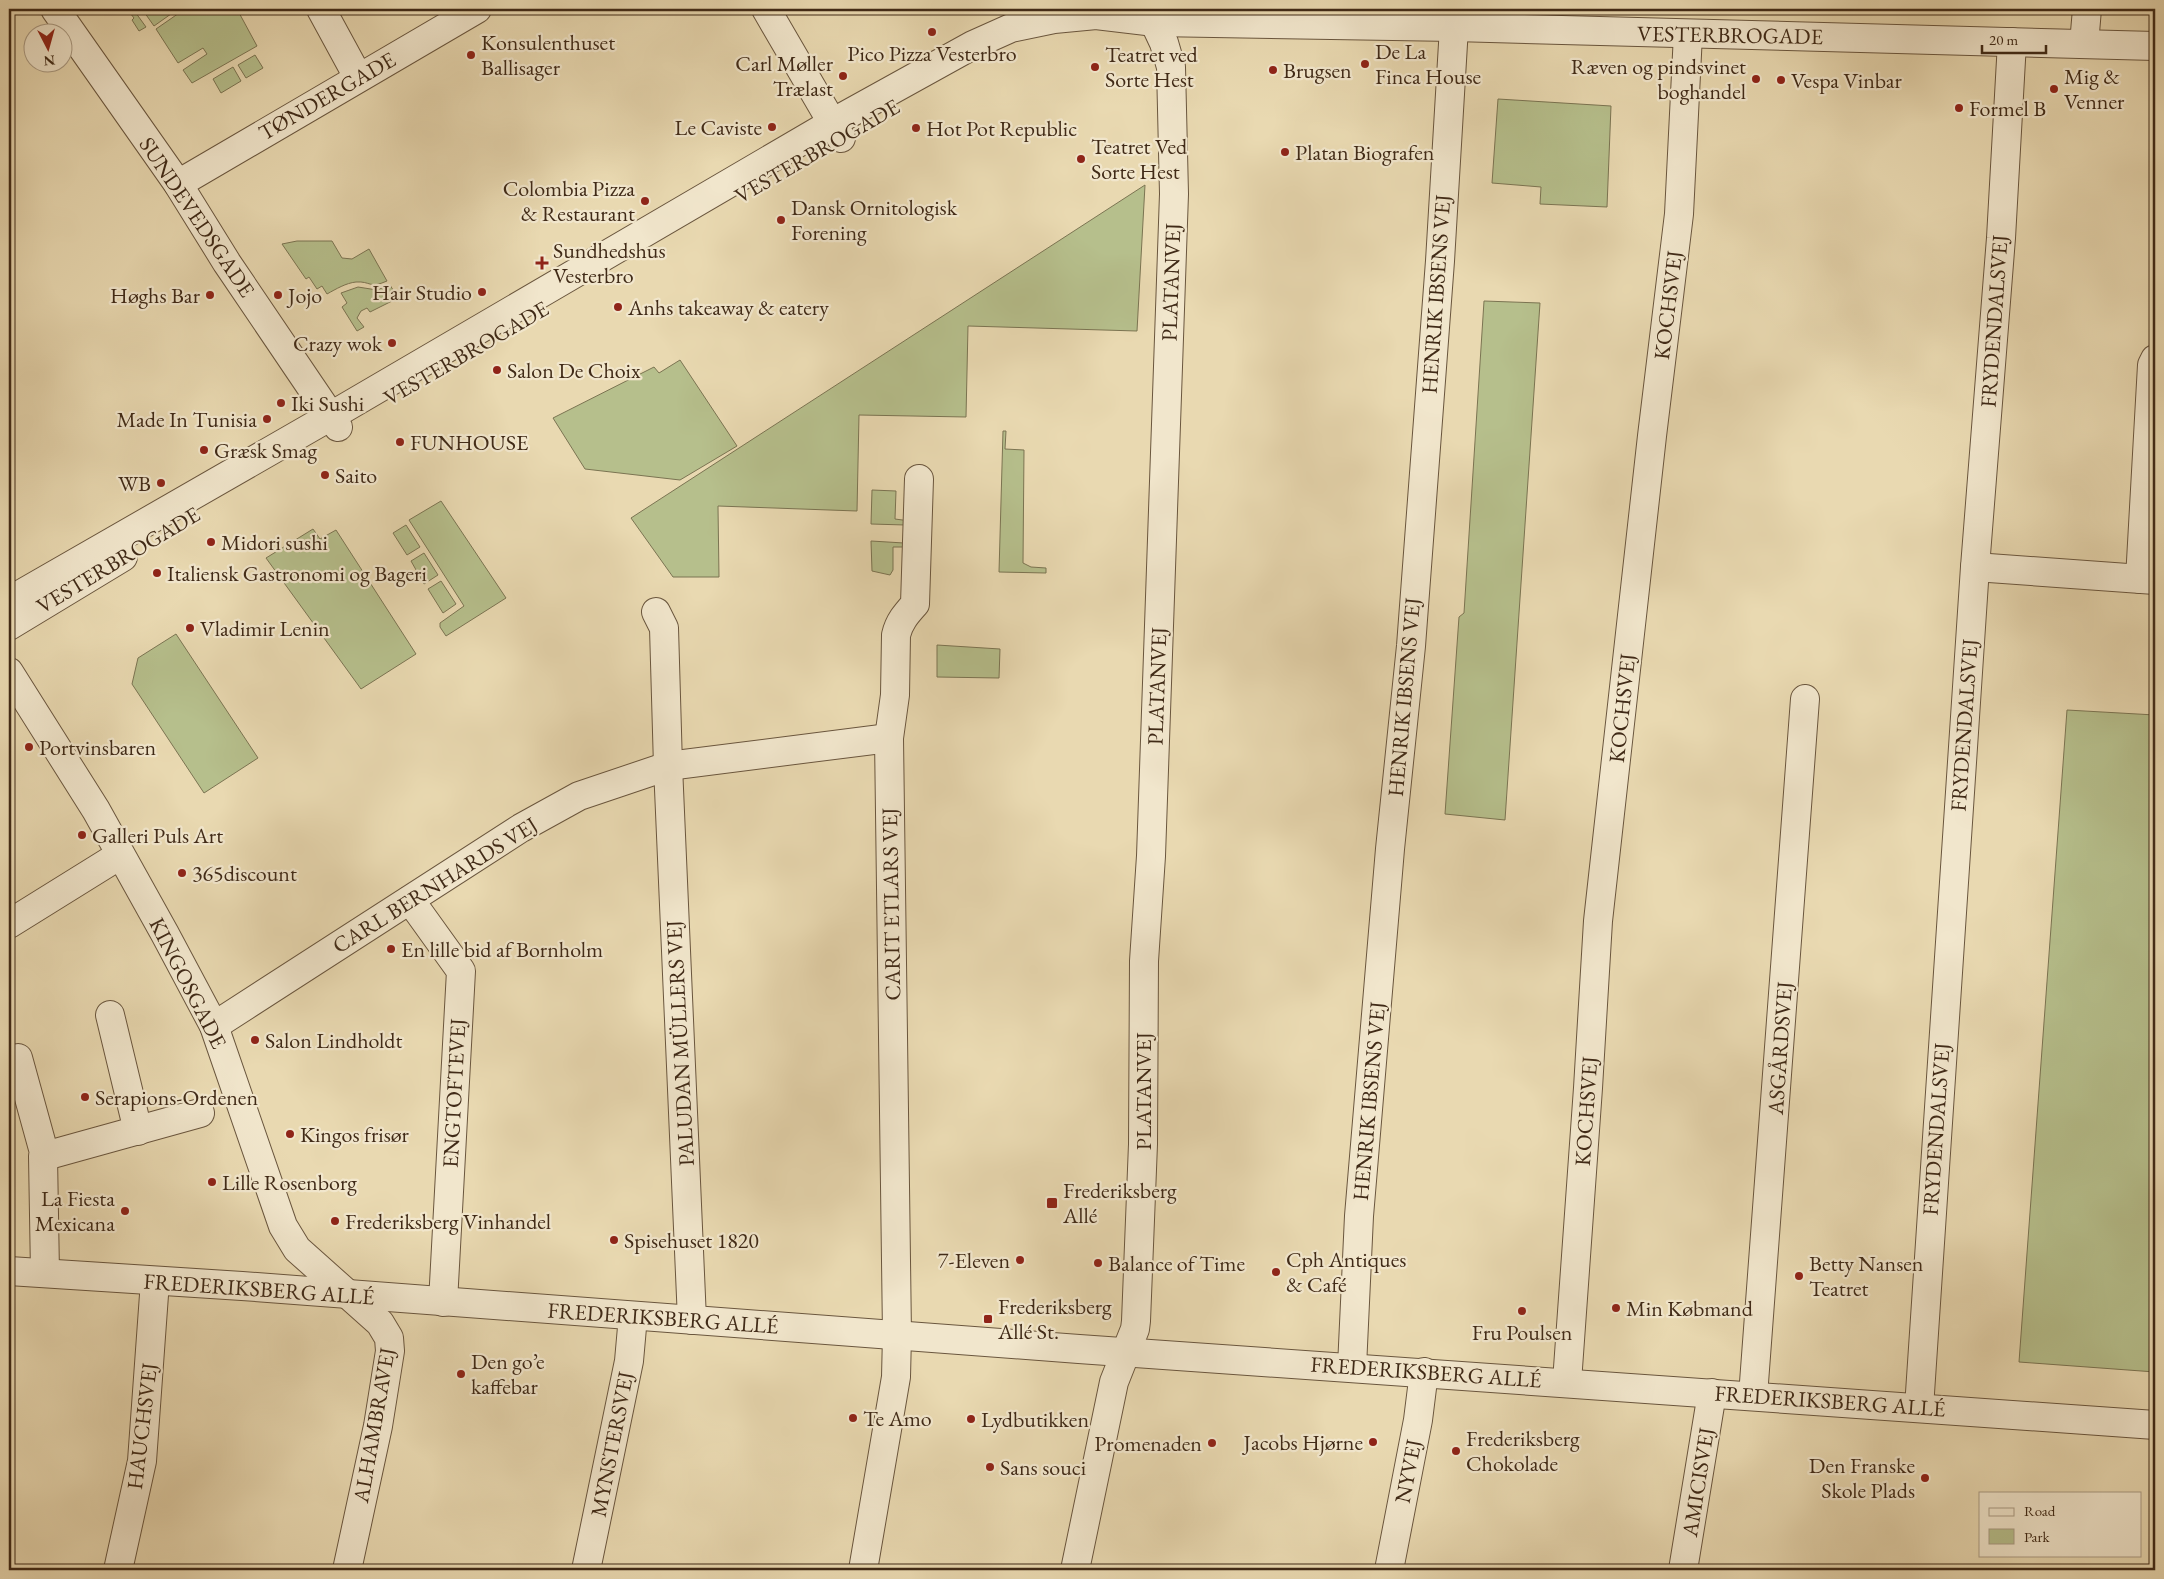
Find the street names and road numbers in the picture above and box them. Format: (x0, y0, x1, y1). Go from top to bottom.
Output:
street label: VESTERBROGADE (1637, 19, 1823, 51)
street label: TØNDERGADE (253, 45, 401, 147)
street label: VESTERBROGADE (729, 92, 905, 210)
street label: SUNDEVEDSGADE (133, 131, 261, 303)
street label: HENRIK IBSENS VEJ (1415, 193, 1457, 395)
street label: PLATANVEJ (1154, 222, 1188, 342)
street label: FRYDENDALSVEJ (1973, 234, 2015, 408)
street label: KOCHSVEJ (1647, 249, 1689, 361)
street label: VESTERBROGADE (378, 294, 554, 412)
street label: VESTERBROGADE (31, 500, 205, 620)
street label: HENRIK IBSENS VEJ (1381, 596, 1427, 798)
street label: PLATANVEJ (1140, 626, 1174, 746)
street label: FRYDENDALSVEJ (1943, 638, 1985, 812)
street label: KOCHSVEJ (1602, 652, 1642, 764)
street label: CARIT ETLARS VEJ (875, 807, 907, 1001)
street label: CARL BERNHARDS VEJ (327, 810, 543, 960)
street label: KINGOSGADE (143, 913, 233, 1053)
street label: PALUDAN MÜLLERS VEJ (659, 919, 701, 1167)
street label: ASGÅRDSVEJ (1761, 980, 1799, 1117)
street label: HENRIK IBSENS VEJ (1346, 1000, 1392, 1202)
street label: ENGTOFTEVEJ (436, 1017, 472, 1169)
street label: PLATANVEJ (1129, 1032, 1158, 1150)
street label: FRYDENDALSVEJ (1915, 1042, 1957, 1216)
street label: KOCHSVEJ (1568, 1055, 1604, 1167)
street label: FREDERIKSBERG ALLÉ (143, 1266, 375, 1312)
street label: FREDERIKSBERG ALLÉ (547, 1295, 779, 1341)
street label: ALHAMBRAVEJ (346, 1345, 402, 1506)
street label: FREDERIKSBERG ALLÉ (1310, 1349, 1542, 1395)
street label: HAUCHSVEJ (120, 1361, 164, 1491)
street label: MYNSTERSVEJ (584, 1369, 640, 1519)
street label: FREDERIKSBERG ALLÉ (1714, 1378, 1946, 1424)
street label: AMICISVEJ (1675, 1425, 1721, 1540)
street label: NYVEJ (1388, 1436, 1428, 1506)

